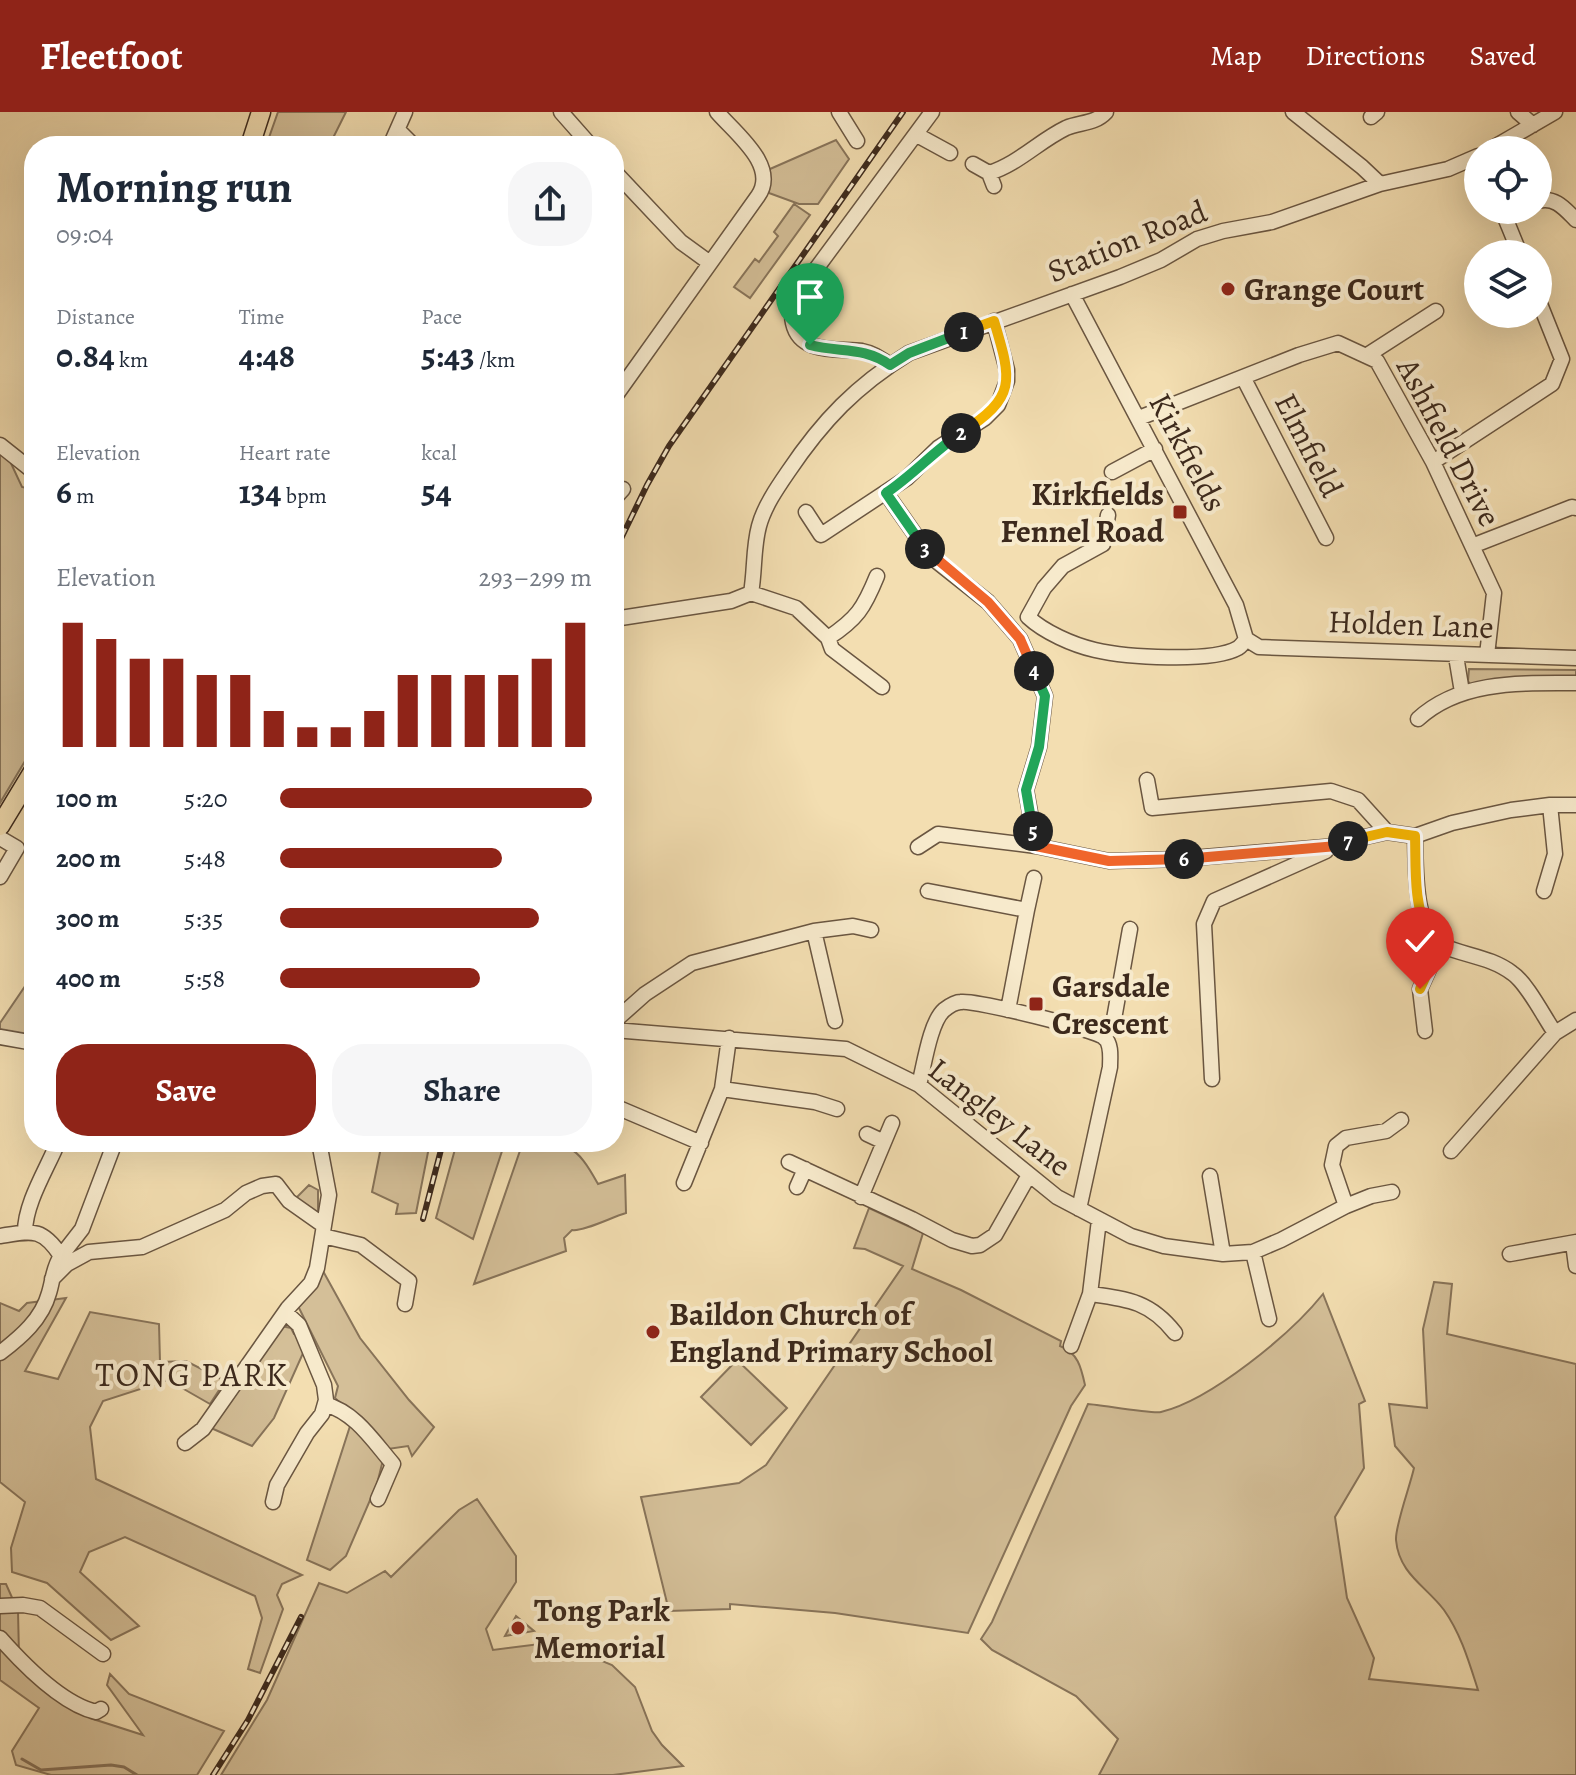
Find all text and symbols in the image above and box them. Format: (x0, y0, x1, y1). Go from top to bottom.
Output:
text: Fleetfoot (40, 30, 183, 82)
text: Map (1210, 37, 1261, 75)
text: Directions (1305, 37, 1426, 75)
text: Saved (1470, 37, 1536, 75)
map controls (1464, 136, 1552, 328)
button: locate (1464, 136, 1552, 224)
text: Morning run (56, 157, 292, 217)
button: share (508, 162, 592, 246)
street label: Station Road (1041, 189, 1214, 293)
text: 09:04 (56, 217, 114, 252)
button: layers (1464, 240, 1552, 328)
pin (776, 263, 844, 345)
place label: Grange Court (1244, 267, 1424, 311)
icon: arrive (788, 275, 832, 319)
marker: Grange Court (1219, 280, 1237, 298)
text: Distance (56, 302, 135, 332)
text: Time (239, 302, 284, 332)
text: Pace (421, 302, 462, 332)
pin: 1 (944, 312, 984, 352)
text: 1 (960, 317, 968, 347)
text: 0.84 (56, 332, 115, 379)
text: 4:48 (239, 332, 295, 379)
text: 5:43 (421, 332, 475, 379)
text: km (115, 345, 148, 375)
text: /km (475, 345, 515, 375)
street label: Ashfield Drive (1386, 349, 1512, 534)
street label: Kirkfields (1138, 385, 1238, 519)
street label: Elmfield (1264, 385, 1354, 505)
pin: 2 (941, 413, 981, 453)
text: 2 (956, 418, 966, 448)
text: Elevation (56, 438, 140, 468)
text: Heart rate (239, 438, 331, 468)
text: kcal (421, 438, 457, 468)
text: 6 (56, 468, 72, 515)
text: 134 (239, 468, 281, 515)
text: 54 (421, 468, 452, 515)
place label: Kirkfields Fennel Road (1000, 472, 1165, 553)
text: m (72, 481, 95, 511)
text: bpm (281, 481, 327, 511)
marker: Kirkfields Fennel Road (1171, 503, 1189, 521)
pin: 3 (905, 529, 945, 569)
text: 3 (920, 534, 930, 564)
text: Elevation (56, 560, 156, 595)
text: 293–299 m (478, 560, 592, 595)
street label: Holden Lane (1327, 599, 1495, 649)
pin: 4 (1014, 651, 1054, 691)
text: 4 (1029, 656, 1039, 686)
text: 100 m (56, 781, 118, 816)
text: 5:20 (184, 781, 228, 816)
pin: 5 (1013, 811, 1053, 851)
text: 5 (1028, 816, 1038, 846)
pin: 7 (1328, 821, 1368, 861)
text: 7 (1343, 826, 1353, 856)
pin: 6 (1164, 839, 1204, 879)
text: 200 m (56, 841, 121, 876)
text: 5:48 (184, 841, 226, 876)
text: 6 (1179, 844, 1189, 874)
text: 300 m (56, 901, 120, 936)
text: 5:35 (184, 901, 223, 936)
pin (1386, 907, 1454, 989)
icon: check (1398, 919, 1442, 963)
text: 400 m (56, 961, 121, 996)
text: 5:58 (184, 961, 225, 996)
place label: Garsdale Crescent (1052, 964, 1170, 1045)
marker: Garsdale Crescent (1027, 995, 1045, 1013)
button: Save (56, 1044, 316, 1136)
button: Share (332, 1044, 592, 1136)
street label: Langley Lane (919, 1047, 1081, 1187)
place label: Baildon Church of England Primary School (669, 1292, 993, 1373)
marker: Baildon Church of England Primary School (644, 1323, 662, 1341)
district label: TONG PARK (95, 1351, 289, 1398)
place label: Tong Park Memorial (534, 1588, 670, 1669)
marker: Tong Park Memorial (509, 1619, 527, 1637)

